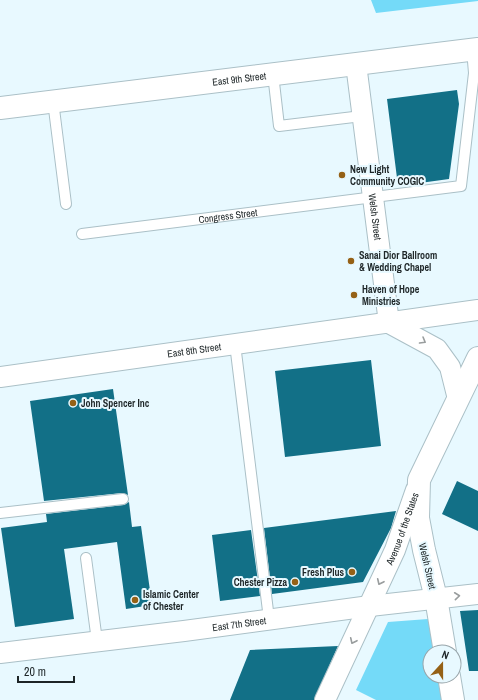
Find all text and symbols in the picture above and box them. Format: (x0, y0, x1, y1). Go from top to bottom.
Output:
street label: East 9th Street (211, 69, 268, 89)
place label: New Light Community COGIC (350, 163, 424, 188)
marker: New Light Community COGIC (337, 170, 347, 180)
street label: Welsh Street (366, 193, 384, 242)
street label: Congress Street (198, 206, 259, 226)
place label: Sanai Dior Ballroom & Wedding Chapel (359, 249, 437, 274)
marker: Sanai Dior Ballroom & Wedding Chapel (346, 256, 356, 266)
place label: Haven of Hope Ministries (362, 283, 420, 308)
marker: Haven of Hope Ministries (349, 290, 359, 300)
one-way arrow (419, 337, 426, 344)
street label: East 8th Street (166, 340, 223, 360)
place label: John Spencer Inc (81, 397, 150, 410)
marker: John Spencer Inc (68, 398, 78, 408)
street label: Avenue of the States (383, 491, 422, 568)
street label: Welsh Street (416, 542, 439, 591)
place label: Fresh Plus (302, 566, 344, 579)
marker: Fresh Plus (347, 567, 357, 577)
place label: Chester Pizza (234, 576, 287, 589)
marker: Chester Pizza (290, 577, 300, 587)
one-way arrow (377, 578, 385, 585)
place label: Islamic Center of Chester (143, 588, 200, 613)
one-way arrow (454, 592, 460, 601)
marker: Islamic Center of Chester (130, 595, 140, 605)
street label: East 7th Street (211, 614, 268, 634)
one-way arrow (350, 637, 358, 644)
north arrow (422, 644, 462, 684)
text: N (440, 647, 451, 662)
scale bar (18, 658, 74, 684)
text: 20 m (24, 664, 46, 680)

